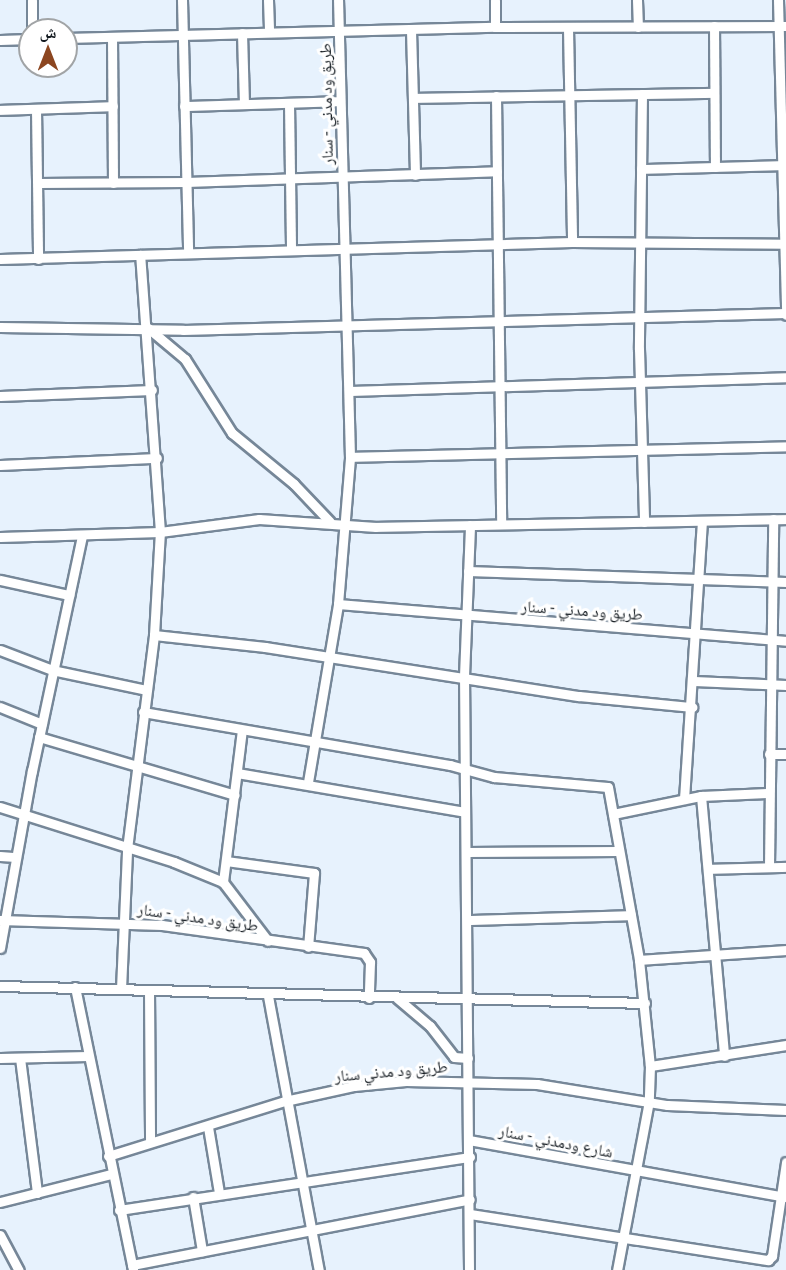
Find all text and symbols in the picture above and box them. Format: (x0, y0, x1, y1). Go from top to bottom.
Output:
north arrow (18, 18, 78, 78)
text: ش (40, 23, 56, 41)
street label: طريق ود مدني - سنار (315, 43, 337, 165)
street label: طريق ود مدني - سنار (521, 596, 643, 624)
street label: طريق ود مدني - سنار (136, 899, 260, 935)
street label: طريق ود مدني سنار (334, 1056, 448, 1086)
street label: شارع ودمدني - سنار (497, 1121, 615, 1161)

